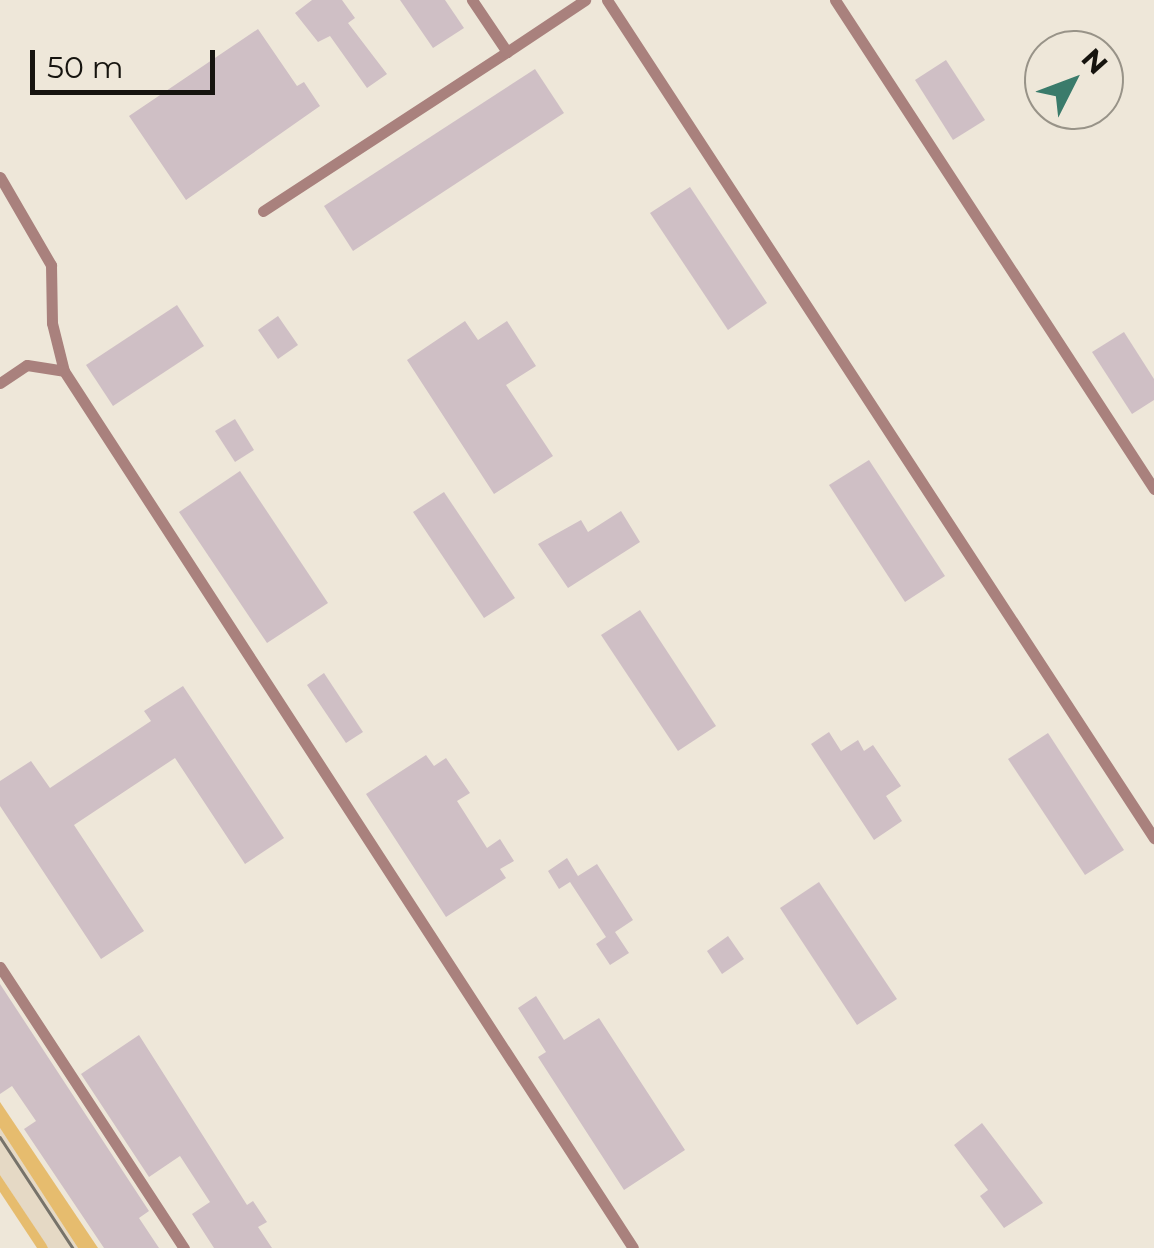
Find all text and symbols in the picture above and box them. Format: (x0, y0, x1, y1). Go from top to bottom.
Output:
scale bar (35, 30, 220, 92)
north arrow (1024, 30, 1124, 130)
text: N (1075, 41, 1115, 81)
text: 50 m (47, 49, 124, 86)

